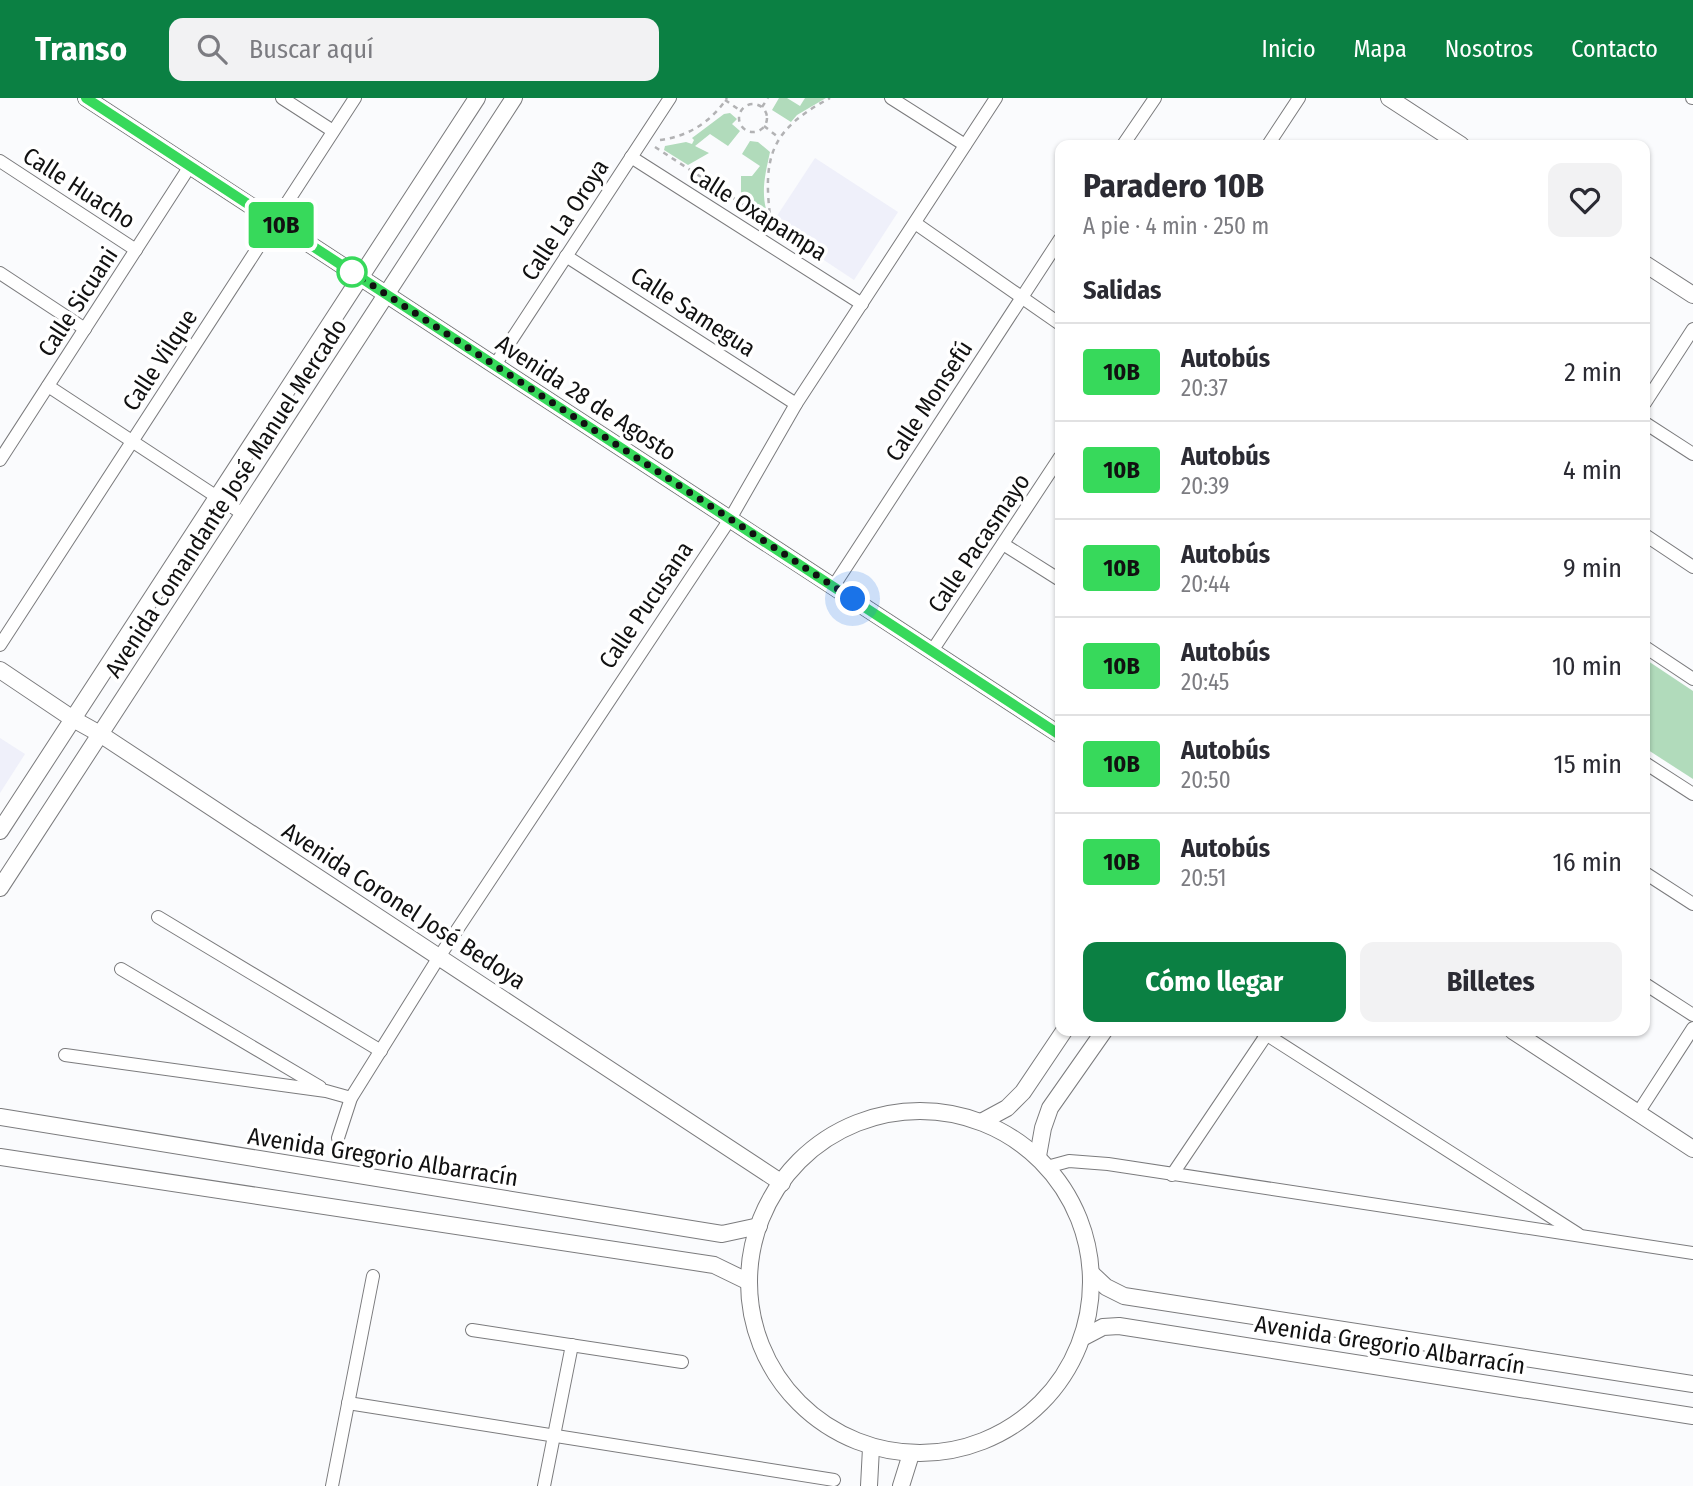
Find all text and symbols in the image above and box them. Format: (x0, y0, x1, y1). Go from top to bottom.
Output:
search box (169, 18, 659, 81)
text: Transo (35, 29, 127, 69)
icon: search (193, 30, 231, 68)
text: Buscar aquí (249, 34, 374, 65)
text: Inicio (1262, 35, 1316, 63)
text: Mapa (1354, 35, 1407, 63)
text: Nosotros (1445, 35, 1533, 63)
text: Contacto (1571, 35, 1658, 63)
street label: Calle Huacho (18, 141, 140, 235)
street label: Calle La Oroya (515, 154, 615, 286)
street label: Calle Oxapampa (684, 159, 832, 267)
button: heart (1548, 163, 1622, 237)
text: Paradero 10B (1083, 166, 1264, 206)
line badge: 10B (241, 202, 321, 248)
text: 10B (263, 211, 299, 239)
text: A pie · 4 min · 250 m (1083, 212, 1269, 240)
street label: Calle Sicuani (32, 242, 124, 362)
unlabelled marker (337, 257, 367, 287)
street label: Calle Samegua (625, 261, 761, 363)
text: Salidas (1083, 275, 1161, 306)
street label: Calle Vilque (117, 304, 203, 416)
street label: Avenida Comandante José Manuel Mercado (99, 313, 353, 683)
street label: Avenida 28 de Agosto (491, 329, 681, 467)
street label: Calle Monsefú (880, 336, 978, 466)
text: Autobús (1181, 343, 1270, 374)
text: 2 min (1564, 357, 1622, 388)
text: 10B (1103, 358, 1140, 386)
text: 20:37 (1181, 374, 1228, 402)
text: Autobús (1181, 441, 1270, 472)
text: 4 min (1563, 455, 1622, 486)
text: 10B (1103, 456, 1140, 484)
street label: Calle Pacasmayo (922, 468, 1036, 618)
text: 20:39 (1181, 472, 1230, 500)
street label: Calle Pucusana (593, 536, 699, 674)
text: Autobús (1181, 539, 1270, 570)
text: 9 min (1563, 553, 1622, 584)
text: 10B (1103, 554, 1140, 582)
text: 20:44 (1181, 570, 1230, 598)
your location (835, 581, 870, 616)
text: Autobús (1181, 637, 1270, 668)
text: 10 min (1552, 651, 1622, 682)
text: 10B (1103, 652, 1140, 680)
text: 20:45 (1181, 668, 1229, 696)
text: Autobús (1181, 735, 1270, 766)
text: 15 min (1554, 749, 1622, 780)
text: 10B (1103, 750, 1140, 778)
text: 20:50 (1181, 766, 1231, 794)
street label: Avenida Coronel José Bedoya (277, 817, 531, 995)
text: Autobús (1181, 833, 1270, 864)
text: 16 min (1553, 847, 1622, 878)
text: 10B (1103, 848, 1140, 876)
text: 20:51 (1181, 864, 1227, 892)
button: Cómo llegar (1083, 942, 1346, 1022)
button: Billetes (1360, 942, 1622, 1022)
street label: Avenida Gregorio Albarracín (246, 1122, 520, 1192)
street label: Avenida Gregorio Albarracín (1253, 1310, 1527, 1380)

